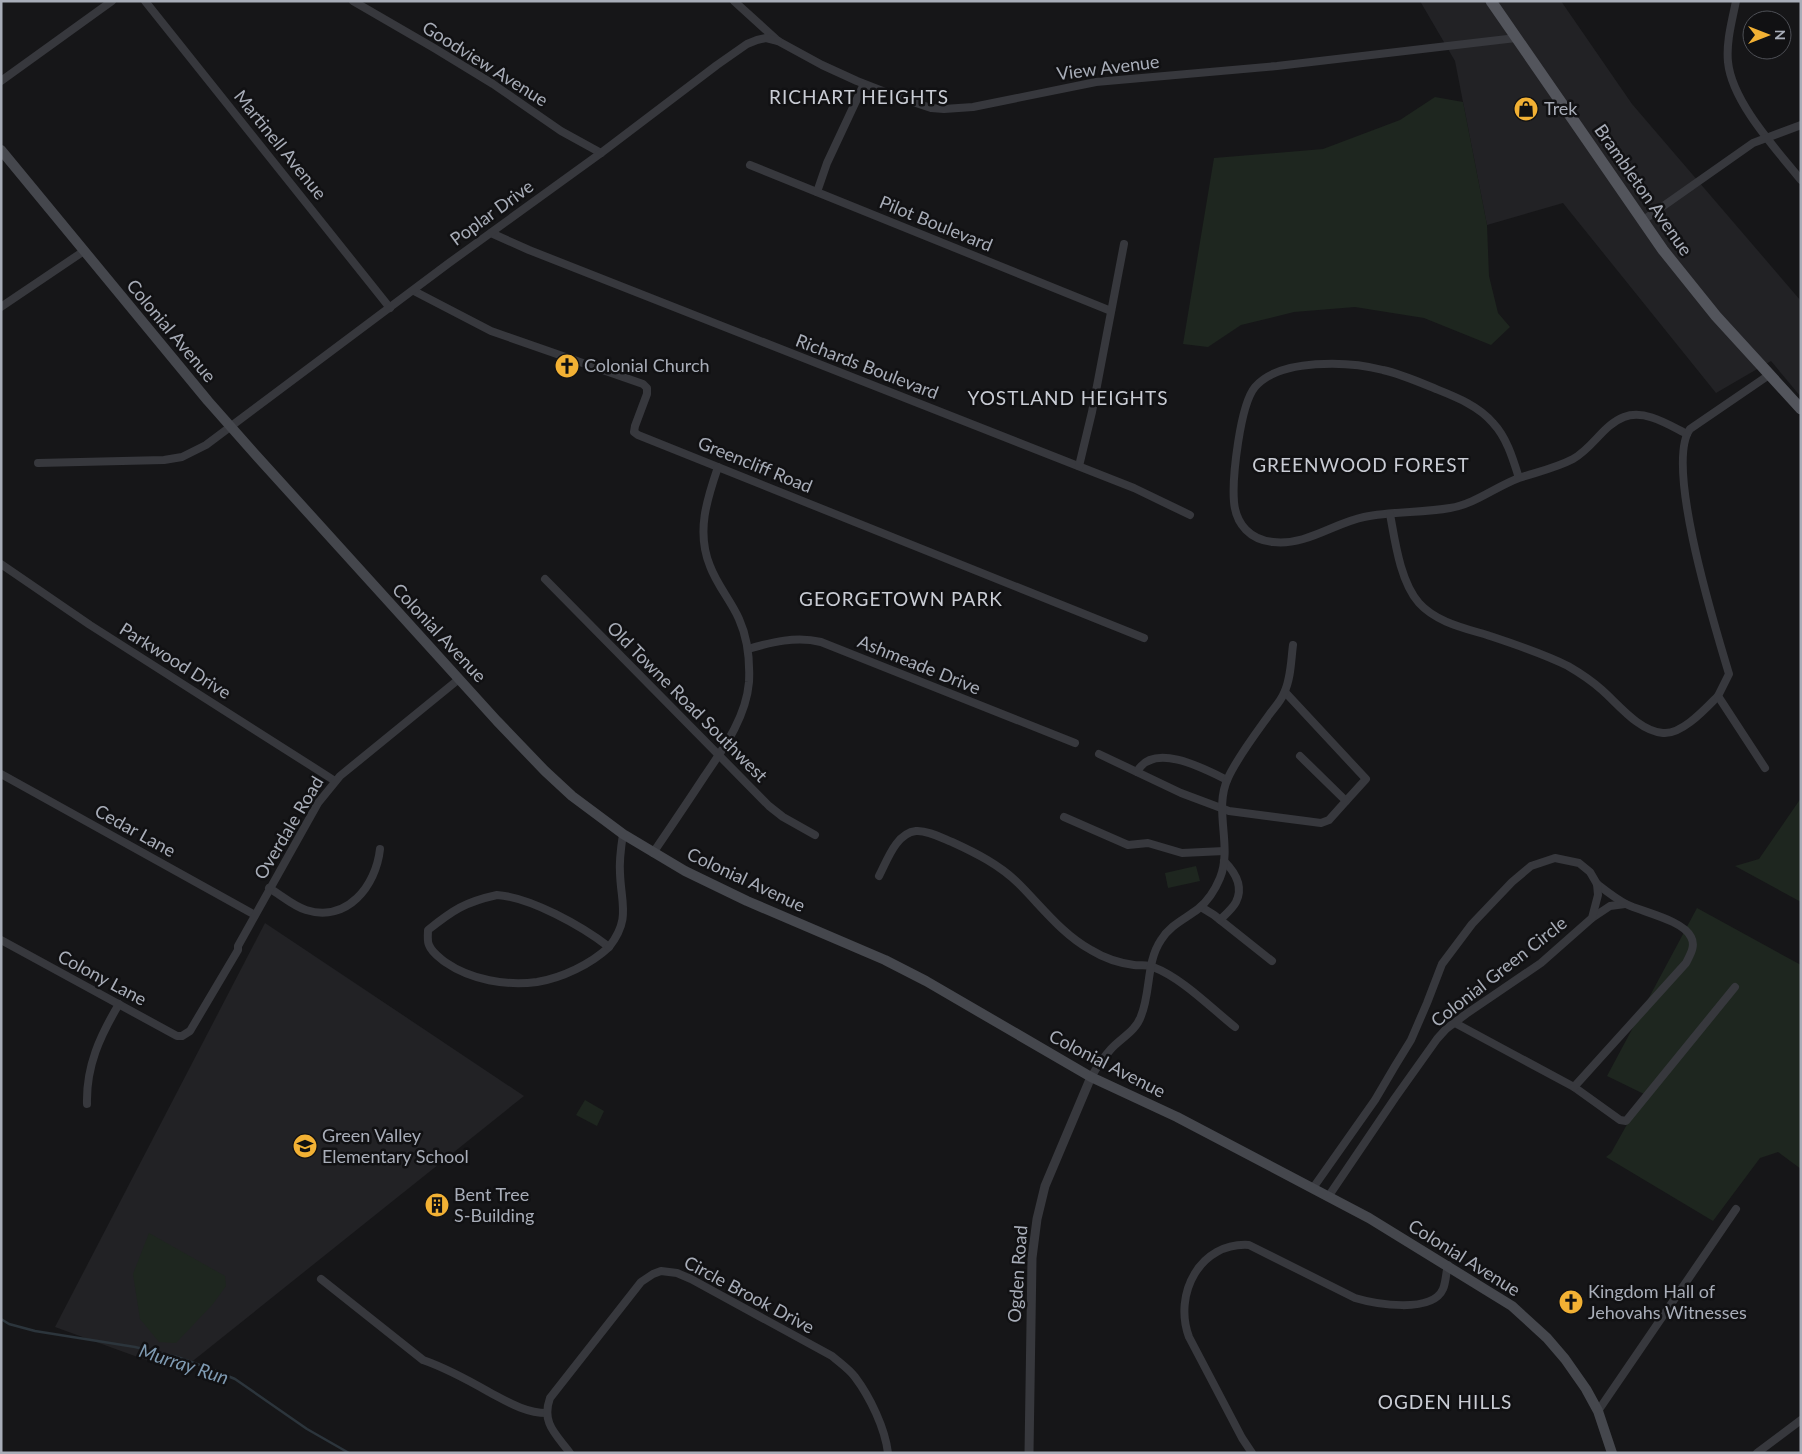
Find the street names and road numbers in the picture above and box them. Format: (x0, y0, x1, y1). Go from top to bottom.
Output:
street label: Goodview Avenue (419, 16, 552, 111)
street label: View Avenue (1055, 50, 1160, 84)
street label: Martinell Avenue (230, 85, 332, 204)
street label: Brambleton Avenue (1590, 119, 1697, 259)
street label: Poplar Drive (445, 175, 537, 250)
street label: Pilot Boulevard (877, 190, 996, 256)
street label: Colonial Avenue (122, 274, 221, 386)
street label: Richards Boulevard (793, 329, 942, 403)
street label: Greencliff Road (695, 431, 816, 497)
street label: Colonial Avenue (388, 578, 491, 687)
street label: Old Towne Road Southwest (603, 616, 773, 787)
street label: Parkwood Drive (116, 617, 235, 703)
street label: Ashmeade Drive (855, 629, 984, 699)
street label: Overdale Road (249, 772, 328, 883)
street label: Cedar Lane (91, 799, 180, 861)
street label: Colonial Avenue (684, 842, 809, 916)
street label: Colonial Green Circle (1426, 911, 1571, 1031)
street label: Colony Lane (54, 945, 151, 1010)
street label: Colonial Avenue (1046, 1024, 1169, 1102)
street label: Colonial Avenue (1405, 1214, 1524, 1300)
street label: Ogden Road (1003, 1224, 1031, 1323)
street label: Circle Brook Drive (681, 1251, 818, 1338)

